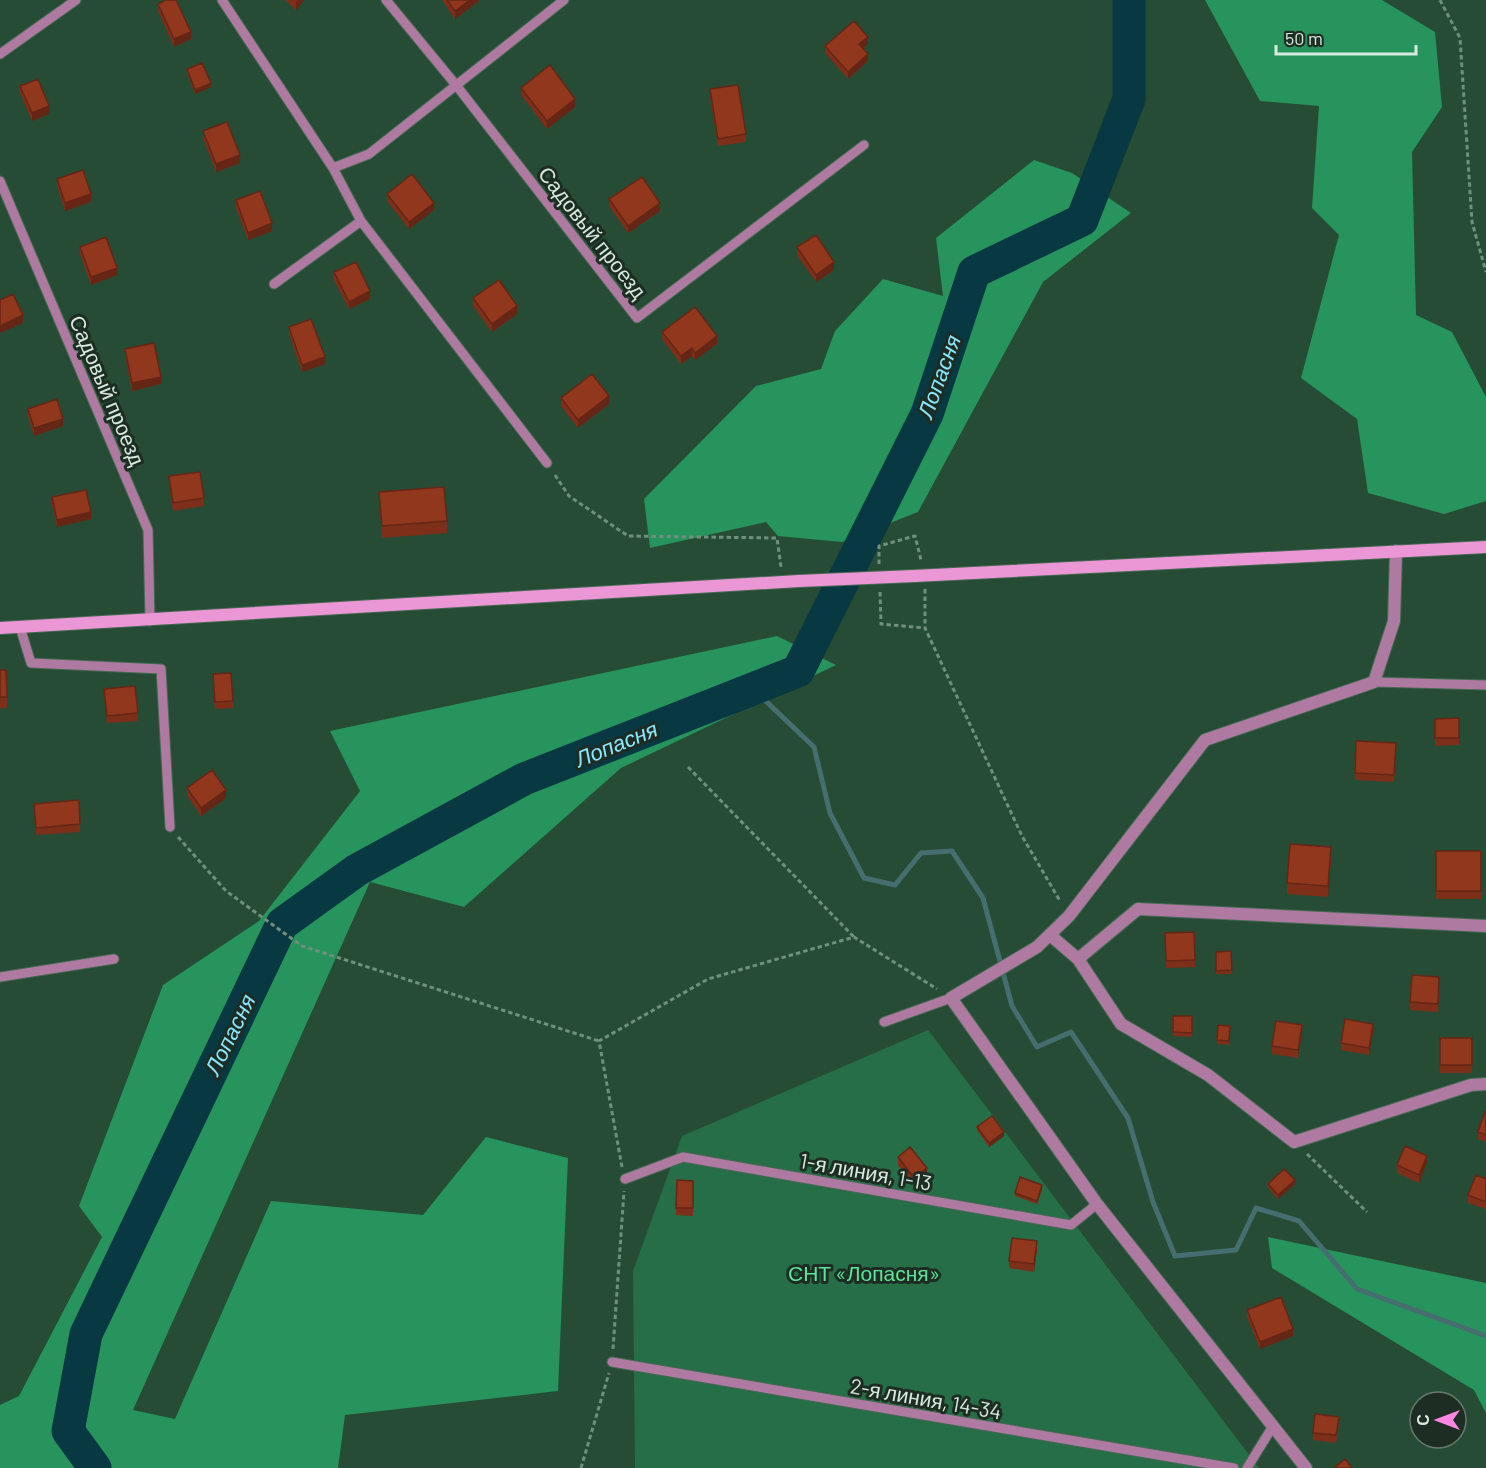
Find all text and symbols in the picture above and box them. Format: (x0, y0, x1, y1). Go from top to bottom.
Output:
scale bar (1276, 18, 1416, 56)
text: 50 m (1285, 27, 1323, 49)
street label: Садовый проезд (534, 161, 652, 303)
street label: Садовый проезд (65, 311, 151, 469)
water label: Лопасня (910, 331, 965, 423)
water label: Лопасня (569, 715, 661, 772)
water label: Лопасня (197, 989, 260, 1080)
street label: 1-я линия, 1-13 (798, 1147, 934, 1195)
park label: СНТ «Лопасня» (788, 1260, 940, 1285)
street label: 2-я линия, 14-34 (848, 1372, 1004, 1424)
north arrow (1408, 1390, 1468, 1450)
text: С (1413, 1414, 1432, 1426)

